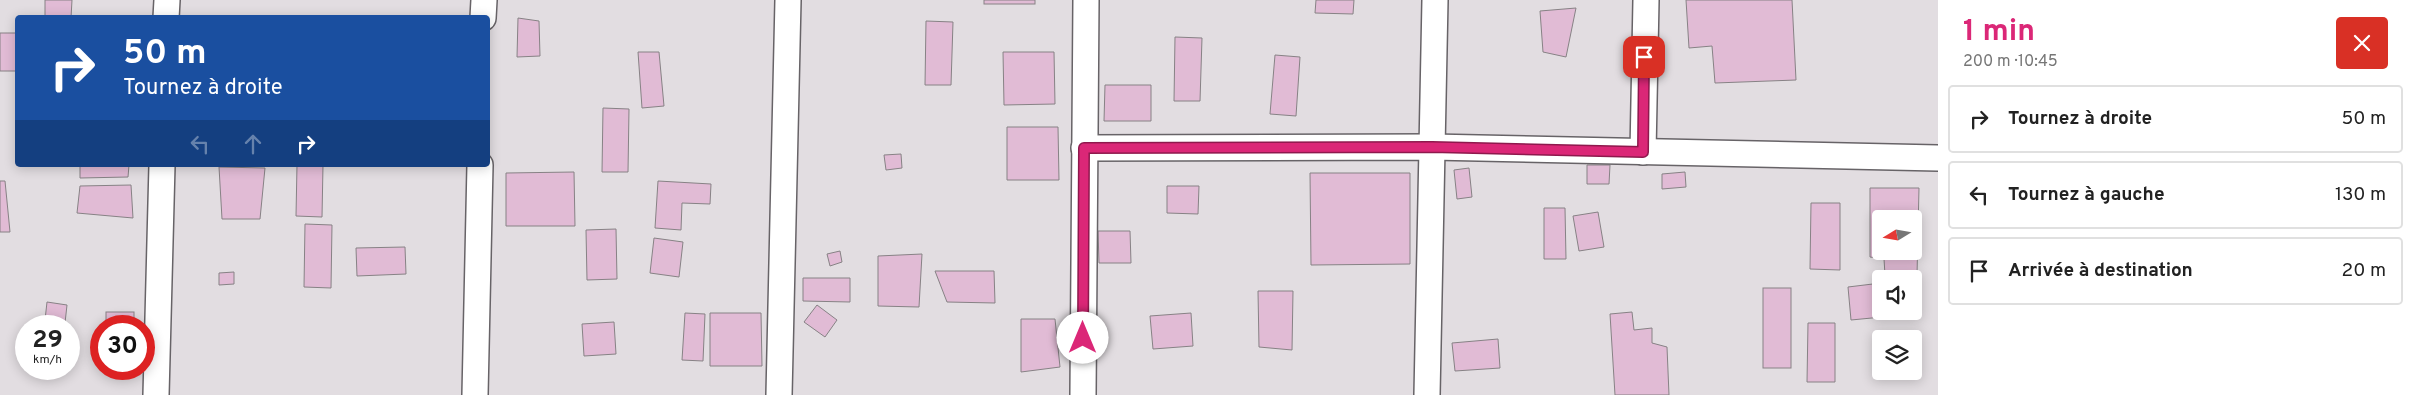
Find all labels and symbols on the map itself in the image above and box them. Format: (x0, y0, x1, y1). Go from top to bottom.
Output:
pin (1623, 36, 1665, 78)
north arrow (1872, 210, 1922, 260)
position arrow (1056, 311, 1108, 363)
speed limit sign: 30 (90, 315, 155, 380)

